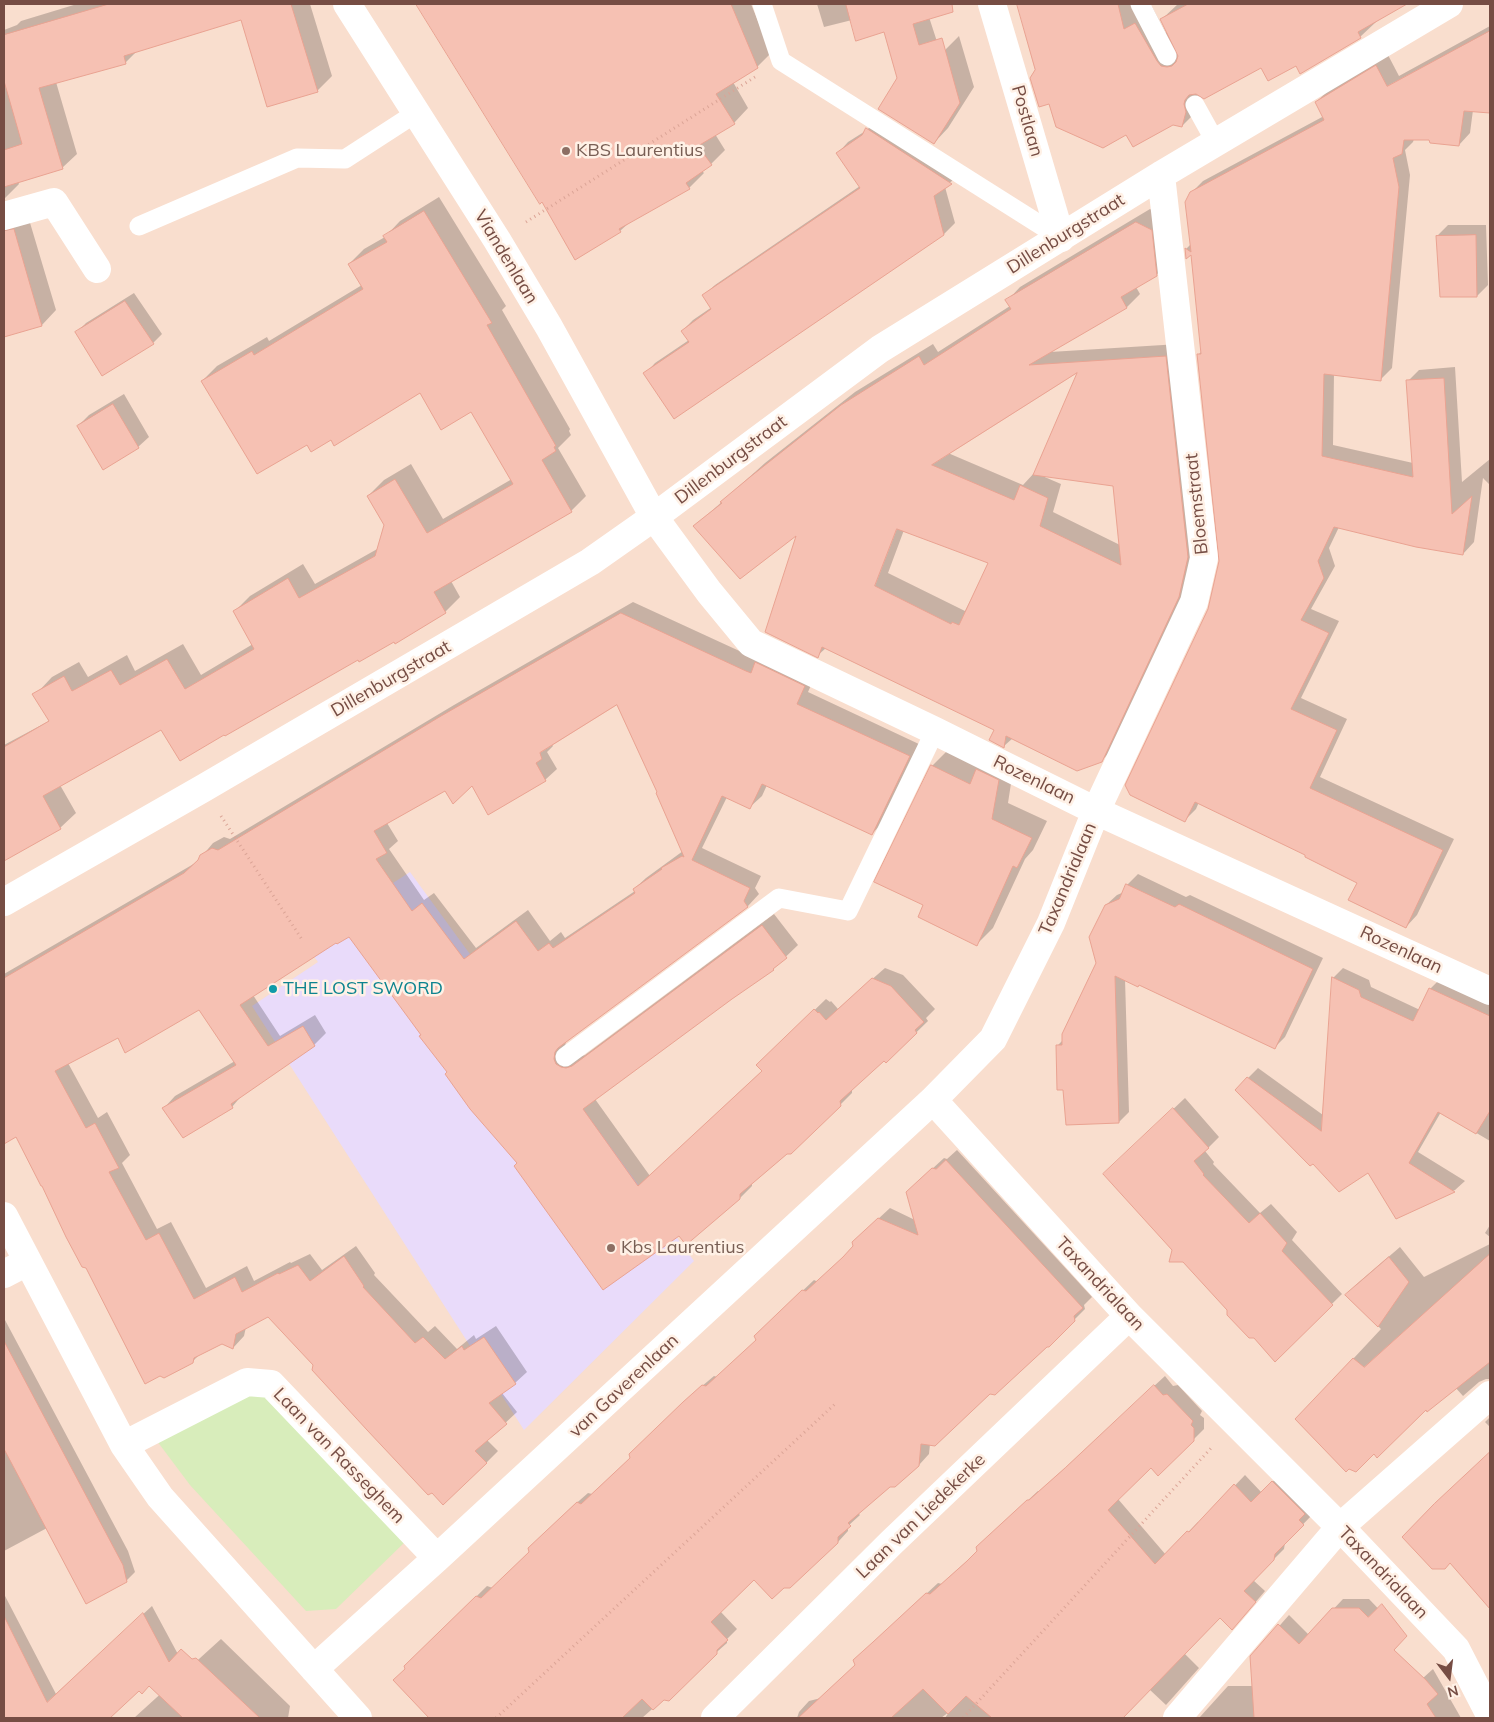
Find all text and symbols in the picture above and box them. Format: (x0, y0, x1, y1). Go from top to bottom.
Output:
street label: Postlaan (1007, 83, 1047, 159)
place label: KBS Laurentius (576, 140, 703, 162)
marker: KBS Laurentius (560, 145, 572, 157)
street label: Dillenburgstraat (1003, 189, 1129, 279)
street label: Viandenlaan (470, 206, 542, 308)
street label: Dillenburgstraat (671, 411, 791, 509)
street label: Bloemstraat (1181, 452, 1213, 556)
street label: Dillenburgstraat (327, 636, 455, 722)
street label: Rozenlaan (990, 751, 1078, 809)
street label: Taxandrialaan (1035, 820, 1101, 938)
street label: Rozenlaan (1356, 922, 1446, 978)
place label: THE LOST SWORD (283, 978, 443, 1000)
marker: THE LOST SWORD (267, 983, 279, 995)
street label: Taxandrialaan (1051, 1233, 1149, 1335)
place label: Kbs Laurentius (621, 1237, 744, 1259)
marker: Kbs Laurentius (605, 1242, 617, 1254)
street label: van Gaverenlaan (565, 1330, 683, 1442)
street label: Laan van Rasseghem (269, 1384, 409, 1528)
street label: Laan van Liedekerke (852, 1449, 990, 1583)
street label: Taxandrialaan (1334, 1522, 1432, 1624)
north arrow (1424, 1652, 1474, 1702)
text: N (1445, 1681, 1460, 1702)

